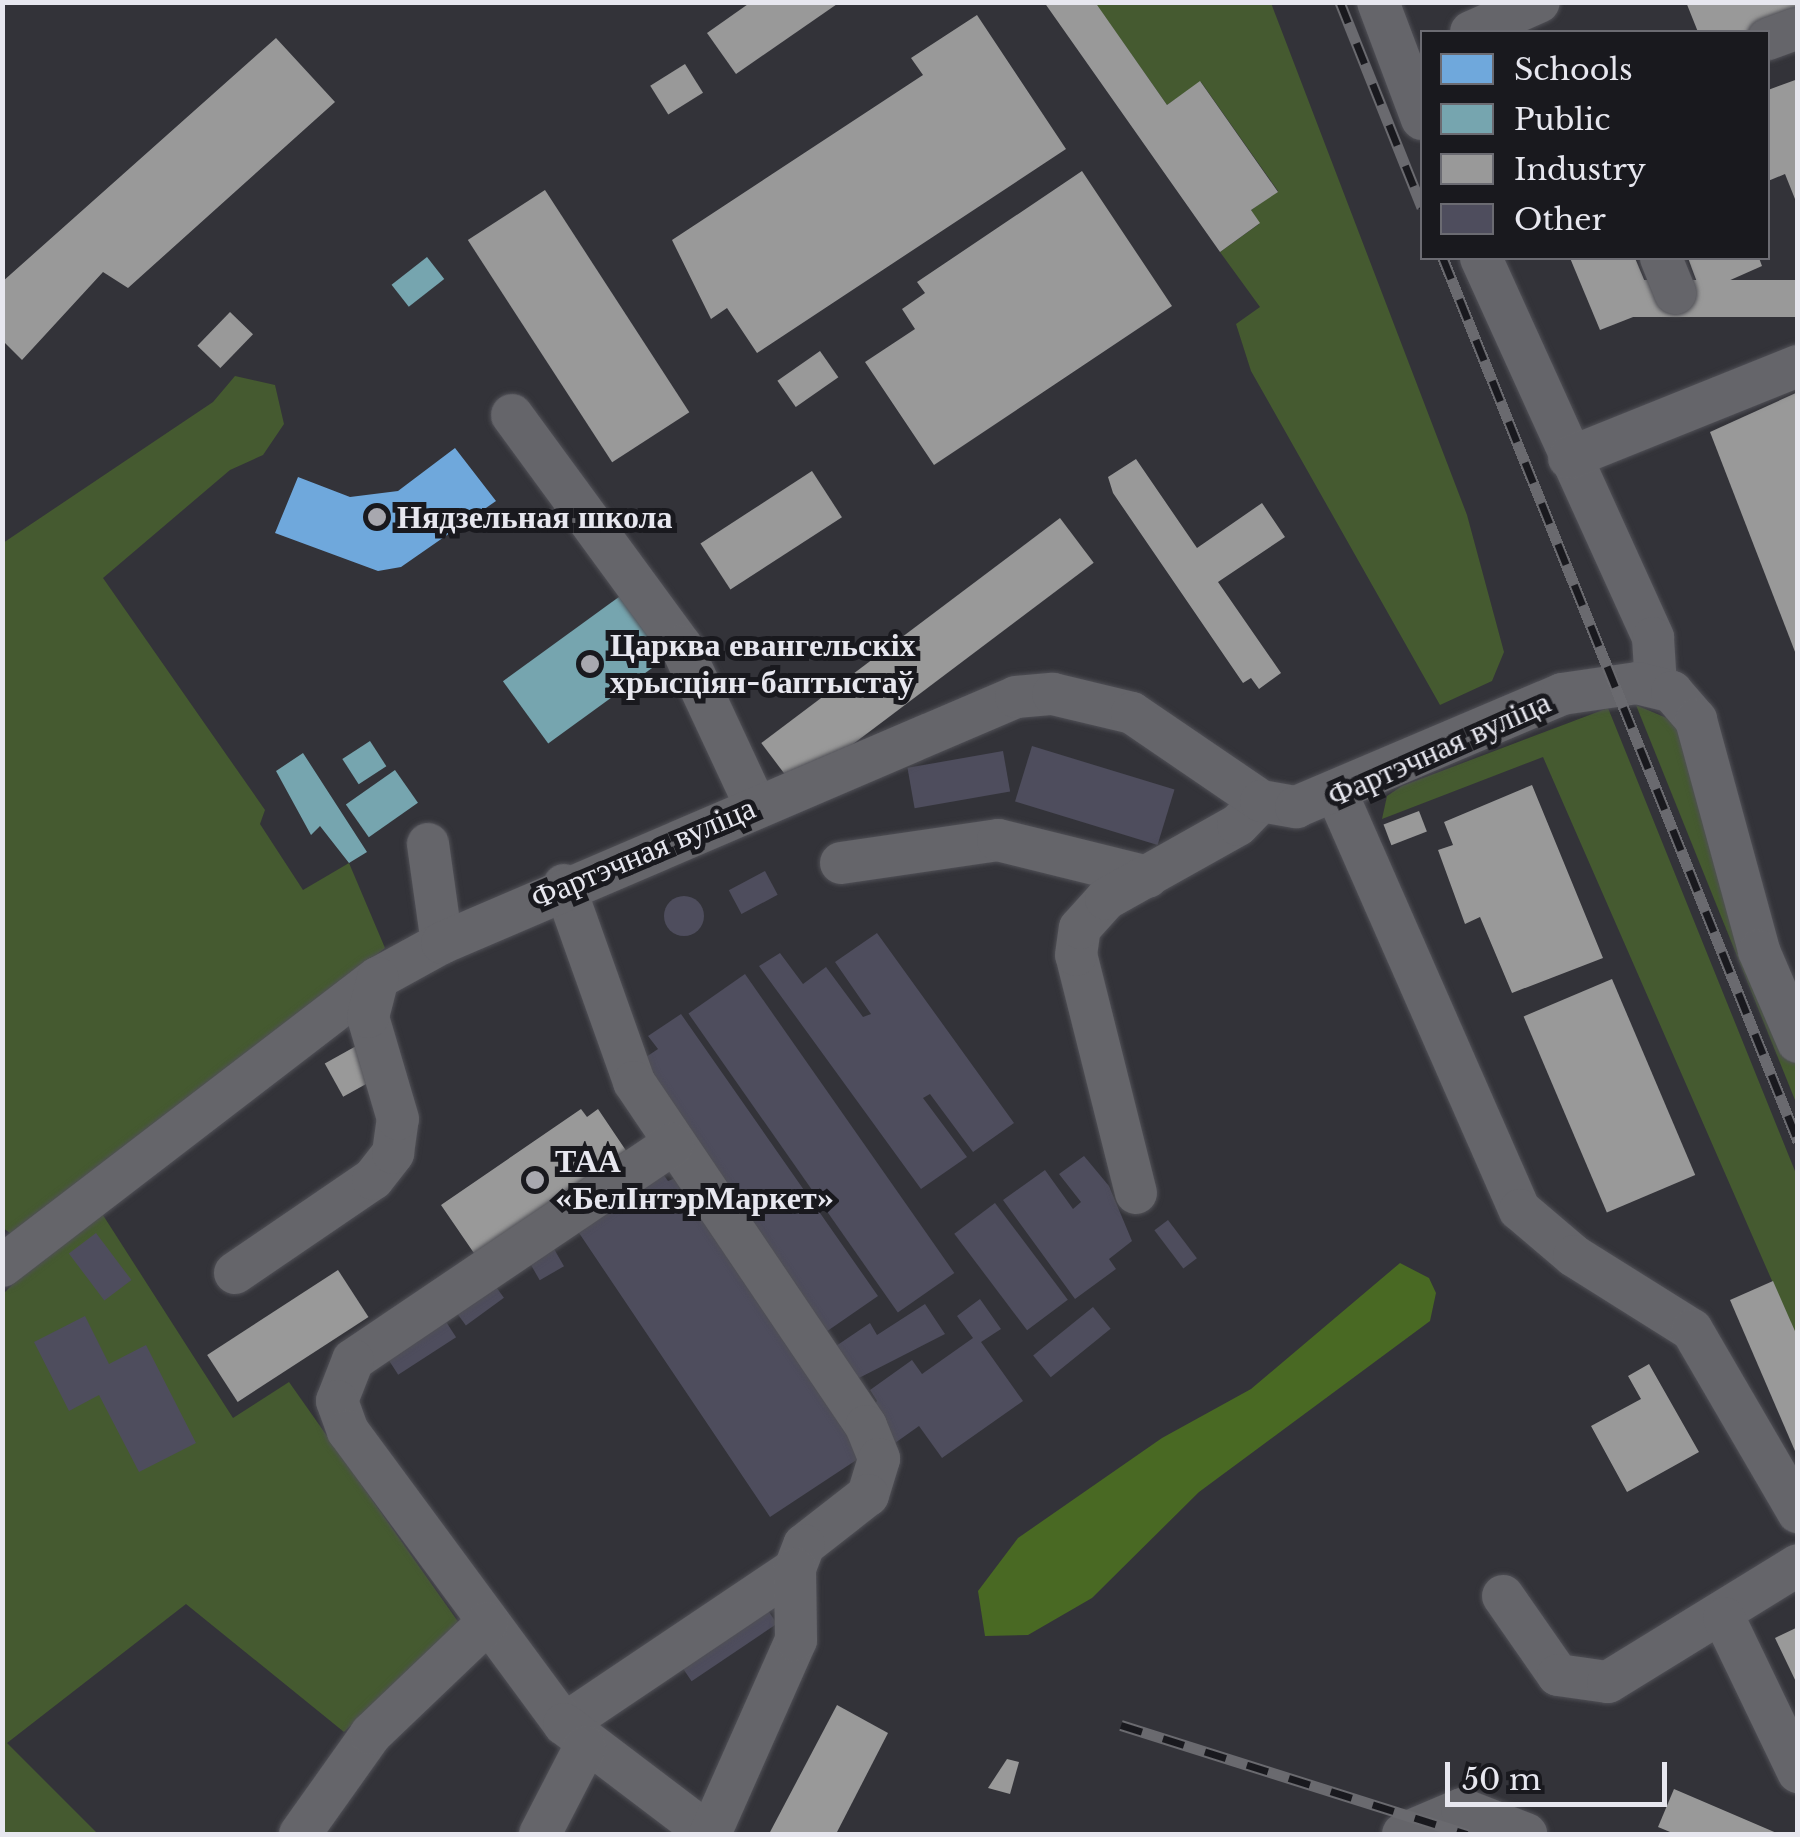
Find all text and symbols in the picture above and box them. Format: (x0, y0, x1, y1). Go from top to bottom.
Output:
legend (1420, 30, 1770, 260)
text: Schools (1514, 51, 1633, 88)
text: Public (1514, 101, 1610, 138)
text: Industry (1514, 151, 1646, 188)
text: Other (1514, 201, 1606, 238)
place label: Нядзельная школа (397, 498, 673, 536)
marker: Нядзельная школа (366, 506, 388, 528)
place label: Царква евангельскіх хрысціян-баптыстаў (610, 627, 916, 702)
marker: Царква евангельскіх хрысціян-баптыстаў (579, 653, 601, 675)
street label: Фартэчная вуліца (1322, 683, 1556, 815)
street label: Фартэчная вуліца (525, 788, 761, 918)
place label: ТАА «БелІнтэрМаркет» (555, 1143, 834, 1218)
marker: ТАА «БелІнтэрМаркет» (524, 1169, 546, 1191)
scale bar (1450, 1742, 1672, 1804)
text: 50 m (1462, 1761, 1541, 1798)

